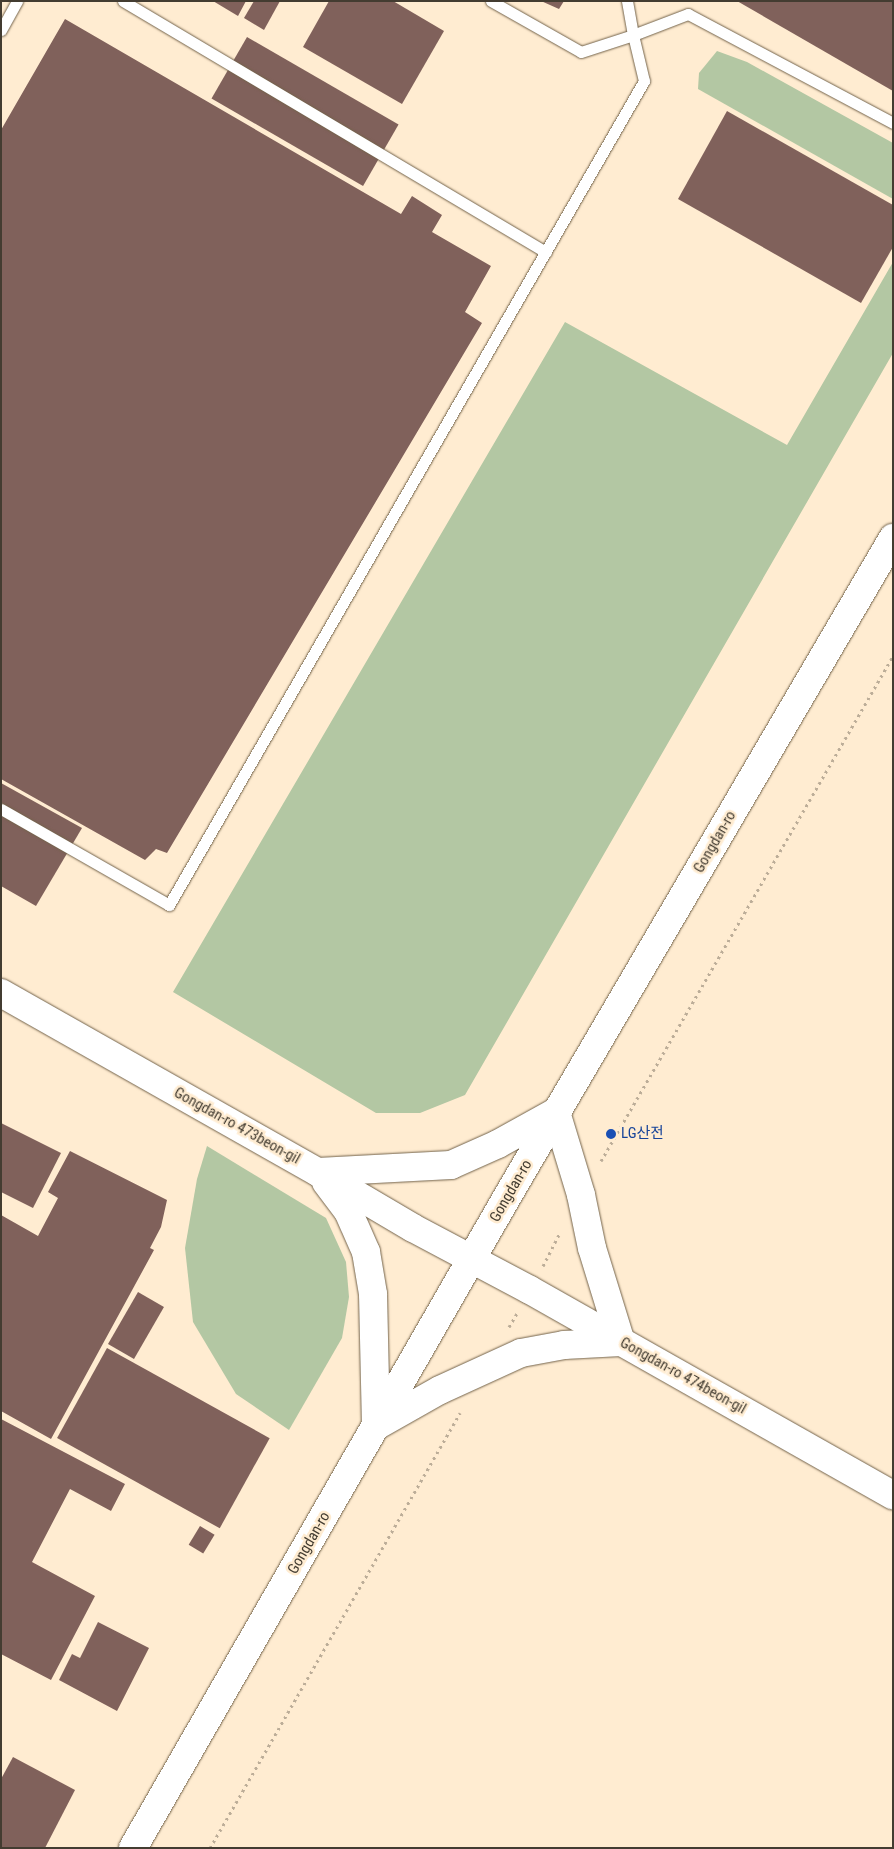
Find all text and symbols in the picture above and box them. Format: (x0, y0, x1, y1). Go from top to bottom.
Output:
street label: Gongdan-ro (690, 808, 740, 876)
street label: Gongdan-ro 473beon-gil (171, 1084, 303, 1168)
place label: LG산전 (621, 1125, 664, 1143)
marker: LG산전 (605, 1128, 617, 1140)
street label: Gongdan-ro (486, 1157, 536, 1225)
street label: Gongdan-ro 474beon-gil (617, 1334, 749, 1418)
street label: Gongdan-ro (284, 1509, 334, 1577)

